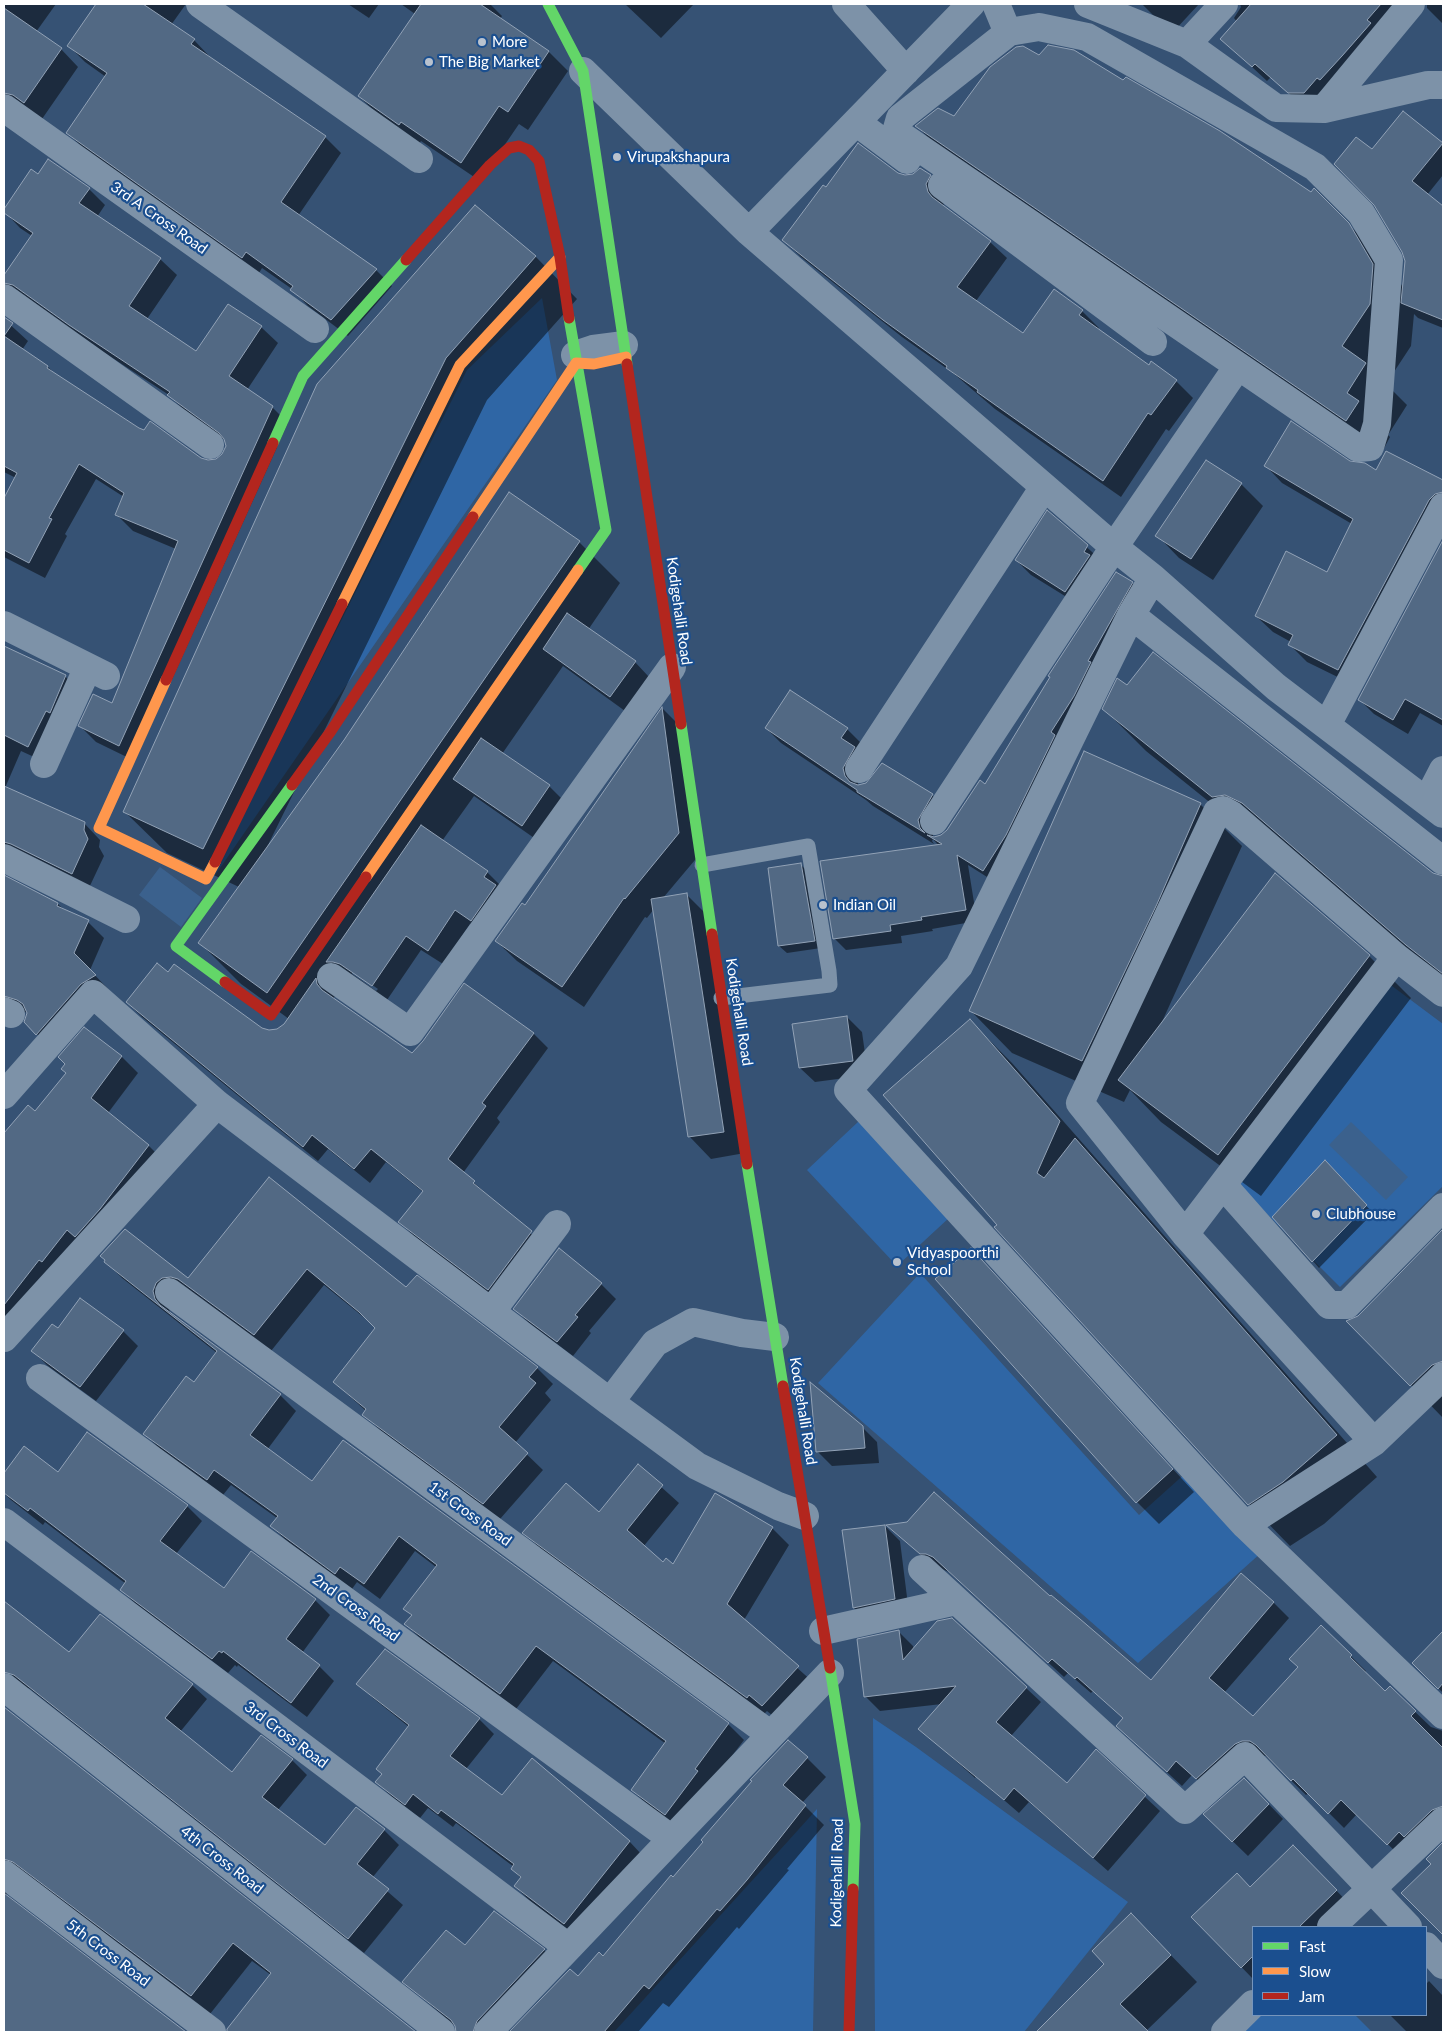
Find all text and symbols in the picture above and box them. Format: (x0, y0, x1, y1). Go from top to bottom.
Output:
place label: More (492, 33, 527, 51)
marker: More (476, 36, 488, 48)
place label: The Big Market (439, 53, 540, 71)
marker: The Big Market (423, 56, 435, 68)
place label: Virupakshapura (627, 148, 730, 166)
marker: Virupakshapura (611, 151, 623, 163)
street label: 3rd A Cross Road (107, 178, 211, 258)
street label: Kodigehalli Road (662, 556, 696, 666)
place label: Indian Oil (833, 896, 896, 914)
marker: Indian Oil (817, 899, 829, 911)
street label: Kodigehalli Road (722, 957, 756, 1067)
place label: Clubhouse (1326, 1205, 1396, 1223)
marker: Clubhouse (1310, 1208, 1322, 1220)
place label: Vidyaspoorthi School (907, 1244, 999, 1279)
marker: Vidyaspoorthi School (891, 1256, 903, 1268)
street label: Kodigehalli Road (786, 1356, 820, 1466)
street label: 1st Cross Road (425, 1478, 515, 1550)
street label: 2nd Cross Road (309, 1570, 403, 1646)
street label: 3rd Cross Road (241, 1698, 331, 1772)
street label: Kodigehalli Road (827, 1818, 847, 1928)
street label: 4th Cross Road (177, 1822, 267, 1898)
street label: 5th Cross Road (63, 1916, 153, 1990)
legend (1252, 1926, 1427, 2016)
text: Fast (1299, 1937, 1326, 1955)
text: Slow (1299, 1962, 1331, 1980)
text: Jam (1299, 1987, 1325, 2005)

